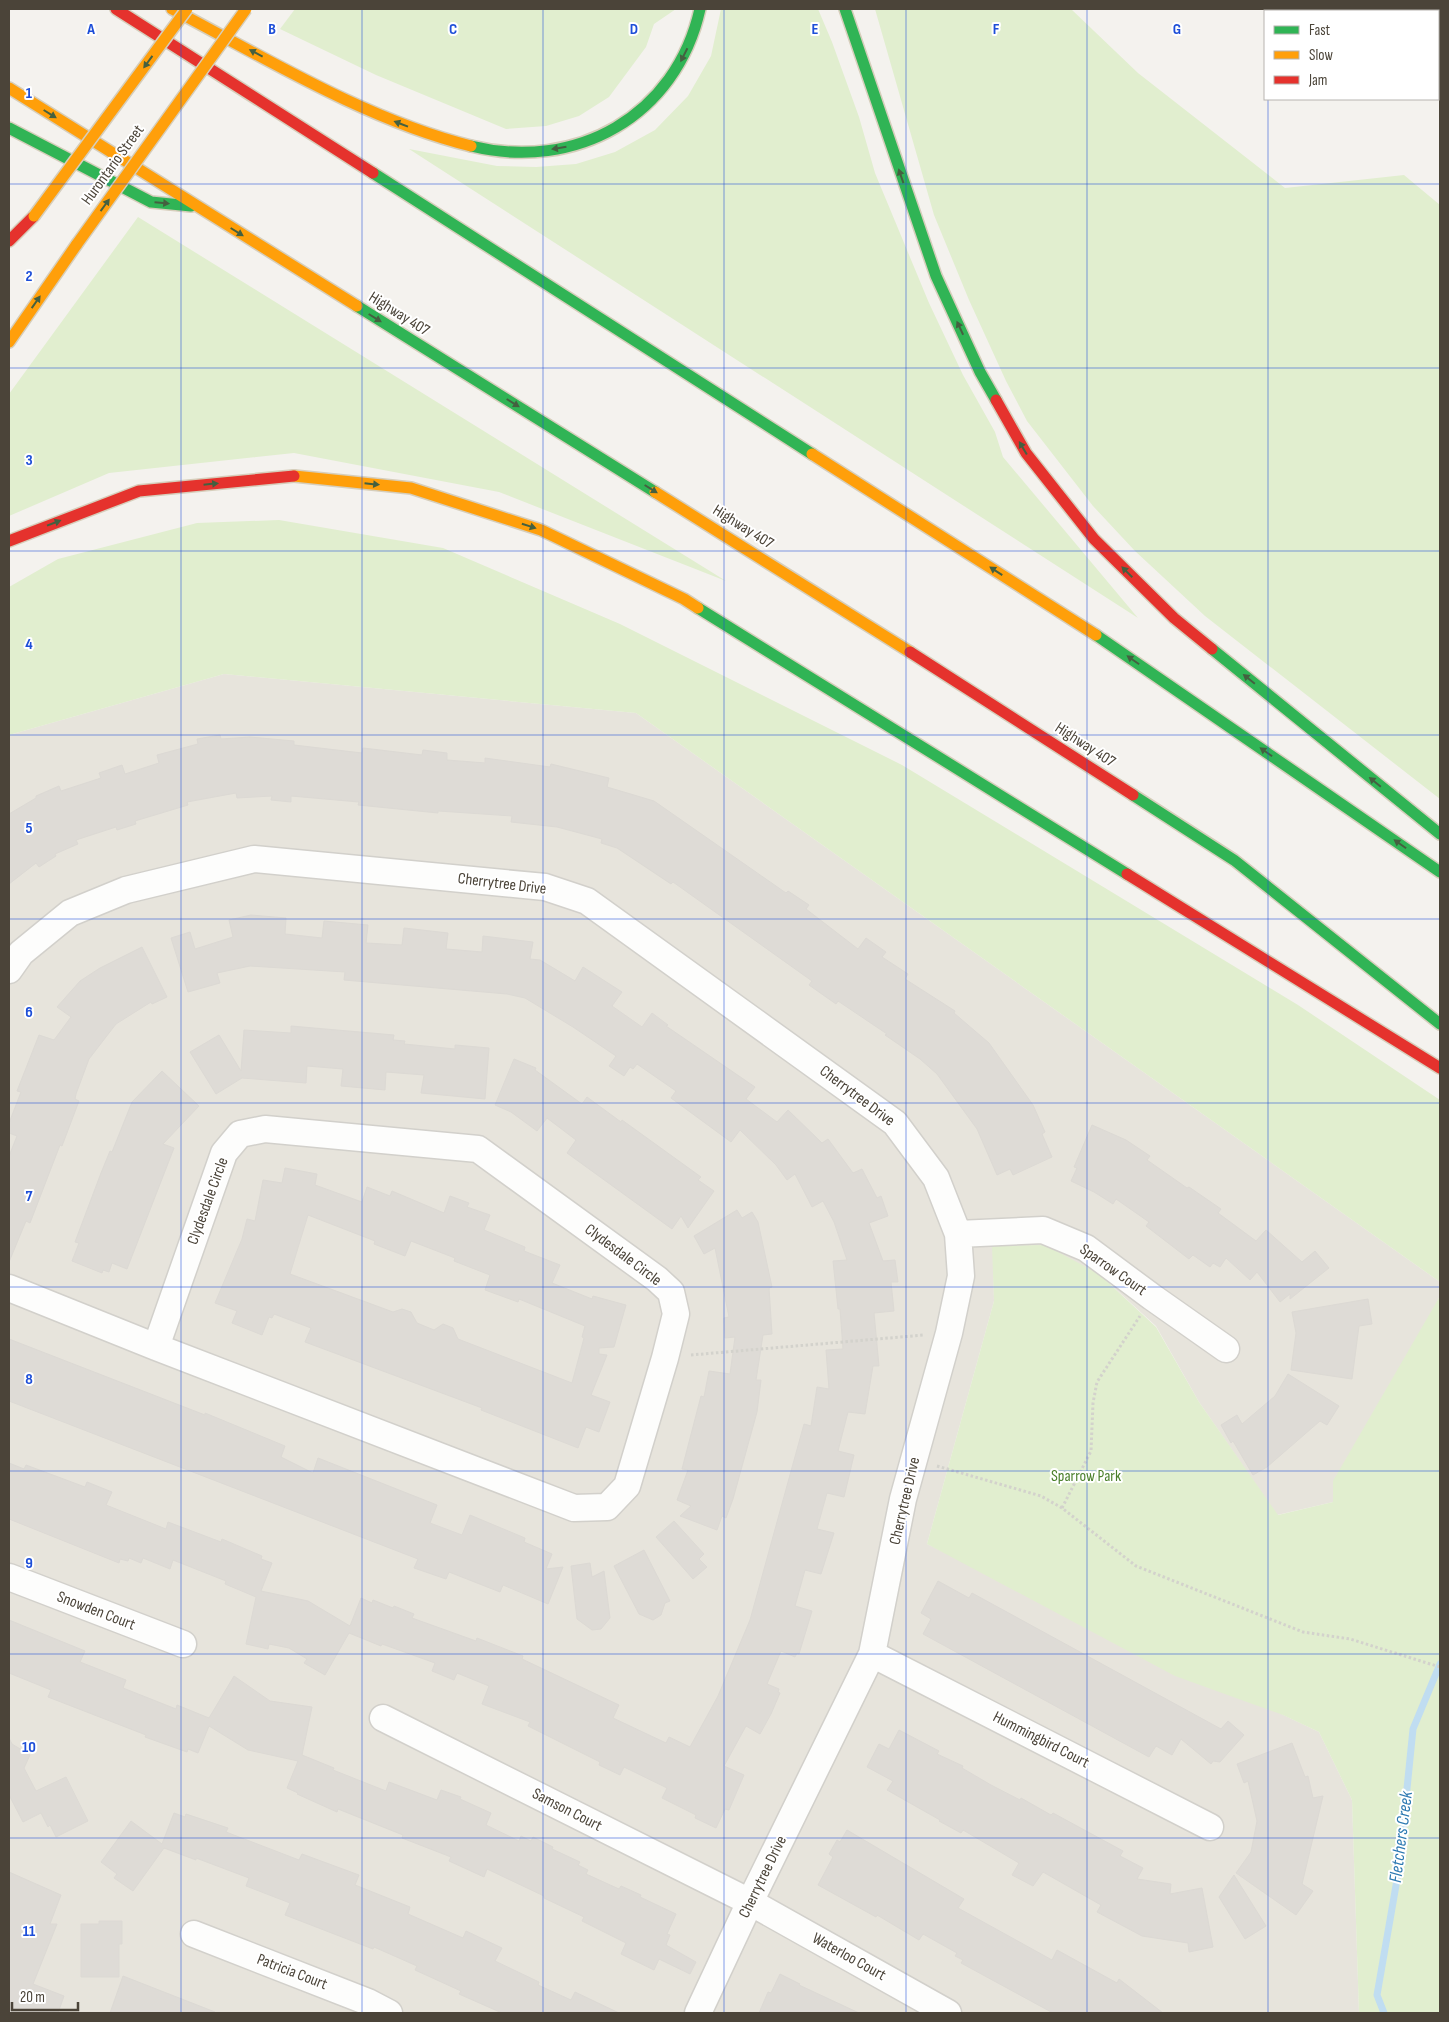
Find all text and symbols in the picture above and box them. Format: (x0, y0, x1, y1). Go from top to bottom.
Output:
legend (1264, 10, 1439, 100)
text: A (86, 20, 95, 39)
text: B (268, 20, 276, 39)
text: C (449, 20, 457, 39)
text: D (630, 20, 638, 39)
text: E (812, 20, 819, 39)
text: F (993, 20, 1000, 39)
text: G (1173, 20, 1181, 39)
text: Fast (1309, 21, 1331, 40)
text: Slow (1309, 46, 1333, 65)
one-way arrow (680, 47, 688, 62)
one-way arrow (248, 49, 263, 57)
one-way arrow (143, 55, 153, 69)
text: Jam (1308, 71, 1327, 90)
text: 1 (26, 84, 33, 103)
one-way arrow (43, 109, 57, 119)
one-way arrow (394, 120, 409, 127)
street label: Hurontario Street (78, 121, 148, 209)
one-way arrow (551, 144, 567, 152)
one-way arrow (897, 169, 904, 184)
one-way arrow (100, 198, 110, 211)
one-way arrow (154, 200, 170, 208)
one-way arrow (230, 227, 244, 237)
text: 2 (25, 267, 33, 286)
street label: Highway 407 (365, 288, 433, 340)
one-way arrow (32, 295, 41, 309)
one-way arrow (368, 313, 382, 322)
one-way arrow (956, 321, 964, 335)
one-way arrow (507, 399, 520, 408)
one-way arrow (1019, 441, 1028, 454)
text: 3 (25, 451, 33, 470)
one-way arrow (203, 480, 219, 488)
one-way arrow (365, 480, 381, 488)
one-way arrow (645, 485, 658, 494)
street label: Highway 407 (709, 501, 777, 553)
one-way arrow (47, 519, 62, 527)
one-way arrow (521, 522, 536, 530)
one-way arrow (1121, 566, 1133, 578)
one-way arrow (990, 567, 1003, 576)
text: 4 (25, 635, 33, 654)
one-way arrow (1126, 655, 1140, 665)
one-way arrow (1243, 674, 1256, 685)
street label: Highway 407 (1051, 718, 1119, 772)
one-way arrow (1260, 747, 1273, 757)
one-way arrow (1369, 776, 1382, 787)
text: 5 (25, 819, 33, 838)
one-way arrow (1393, 839, 1407, 849)
street label: Cherrytree Drive (457, 869, 547, 899)
text: 6 (25, 1003, 33, 1022)
street label: Cherrytree Drive (816, 1062, 898, 1130)
street label: Clydesdale Circle (183, 1155, 233, 1247)
text: 7 (26, 1187, 33, 1206)
street label: Clydesdale Circle (581, 1220, 665, 1290)
street label: Sparrow Court (1076, 1240, 1150, 1300)
text: 8 (25, 1370, 33, 1389)
street label: Cherrytree Drive (886, 1455, 924, 1547)
park label: Sparrow Park (1051, 1467, 1121, 1486)
text: 9 (25, 1554, 33, 1573)
street label: Snowden Court (54, 1587, 138, 1635)
street label: Hummingbird Court (990, 1708, 1092, 1772)
text: 10 (22, 1738, 36, 1757)
street label: Samson Court (529, 1784, 605, 1836)
water label: Fletchers Creek (1385, 1789, 1417, 1884)
street label: Cherrytree Drive (735, 1833, 791, 1921)
text: 11 (23, 1922, 36, 1941)
street label: Waterloo Court (809, 1929, 889, 1985)
street label: Patricia Court (254, 1950, 330, 1994)
scale bar (12, 1980, 79, 2012)
text: 20 m (20, 1988, 45, 2007)

